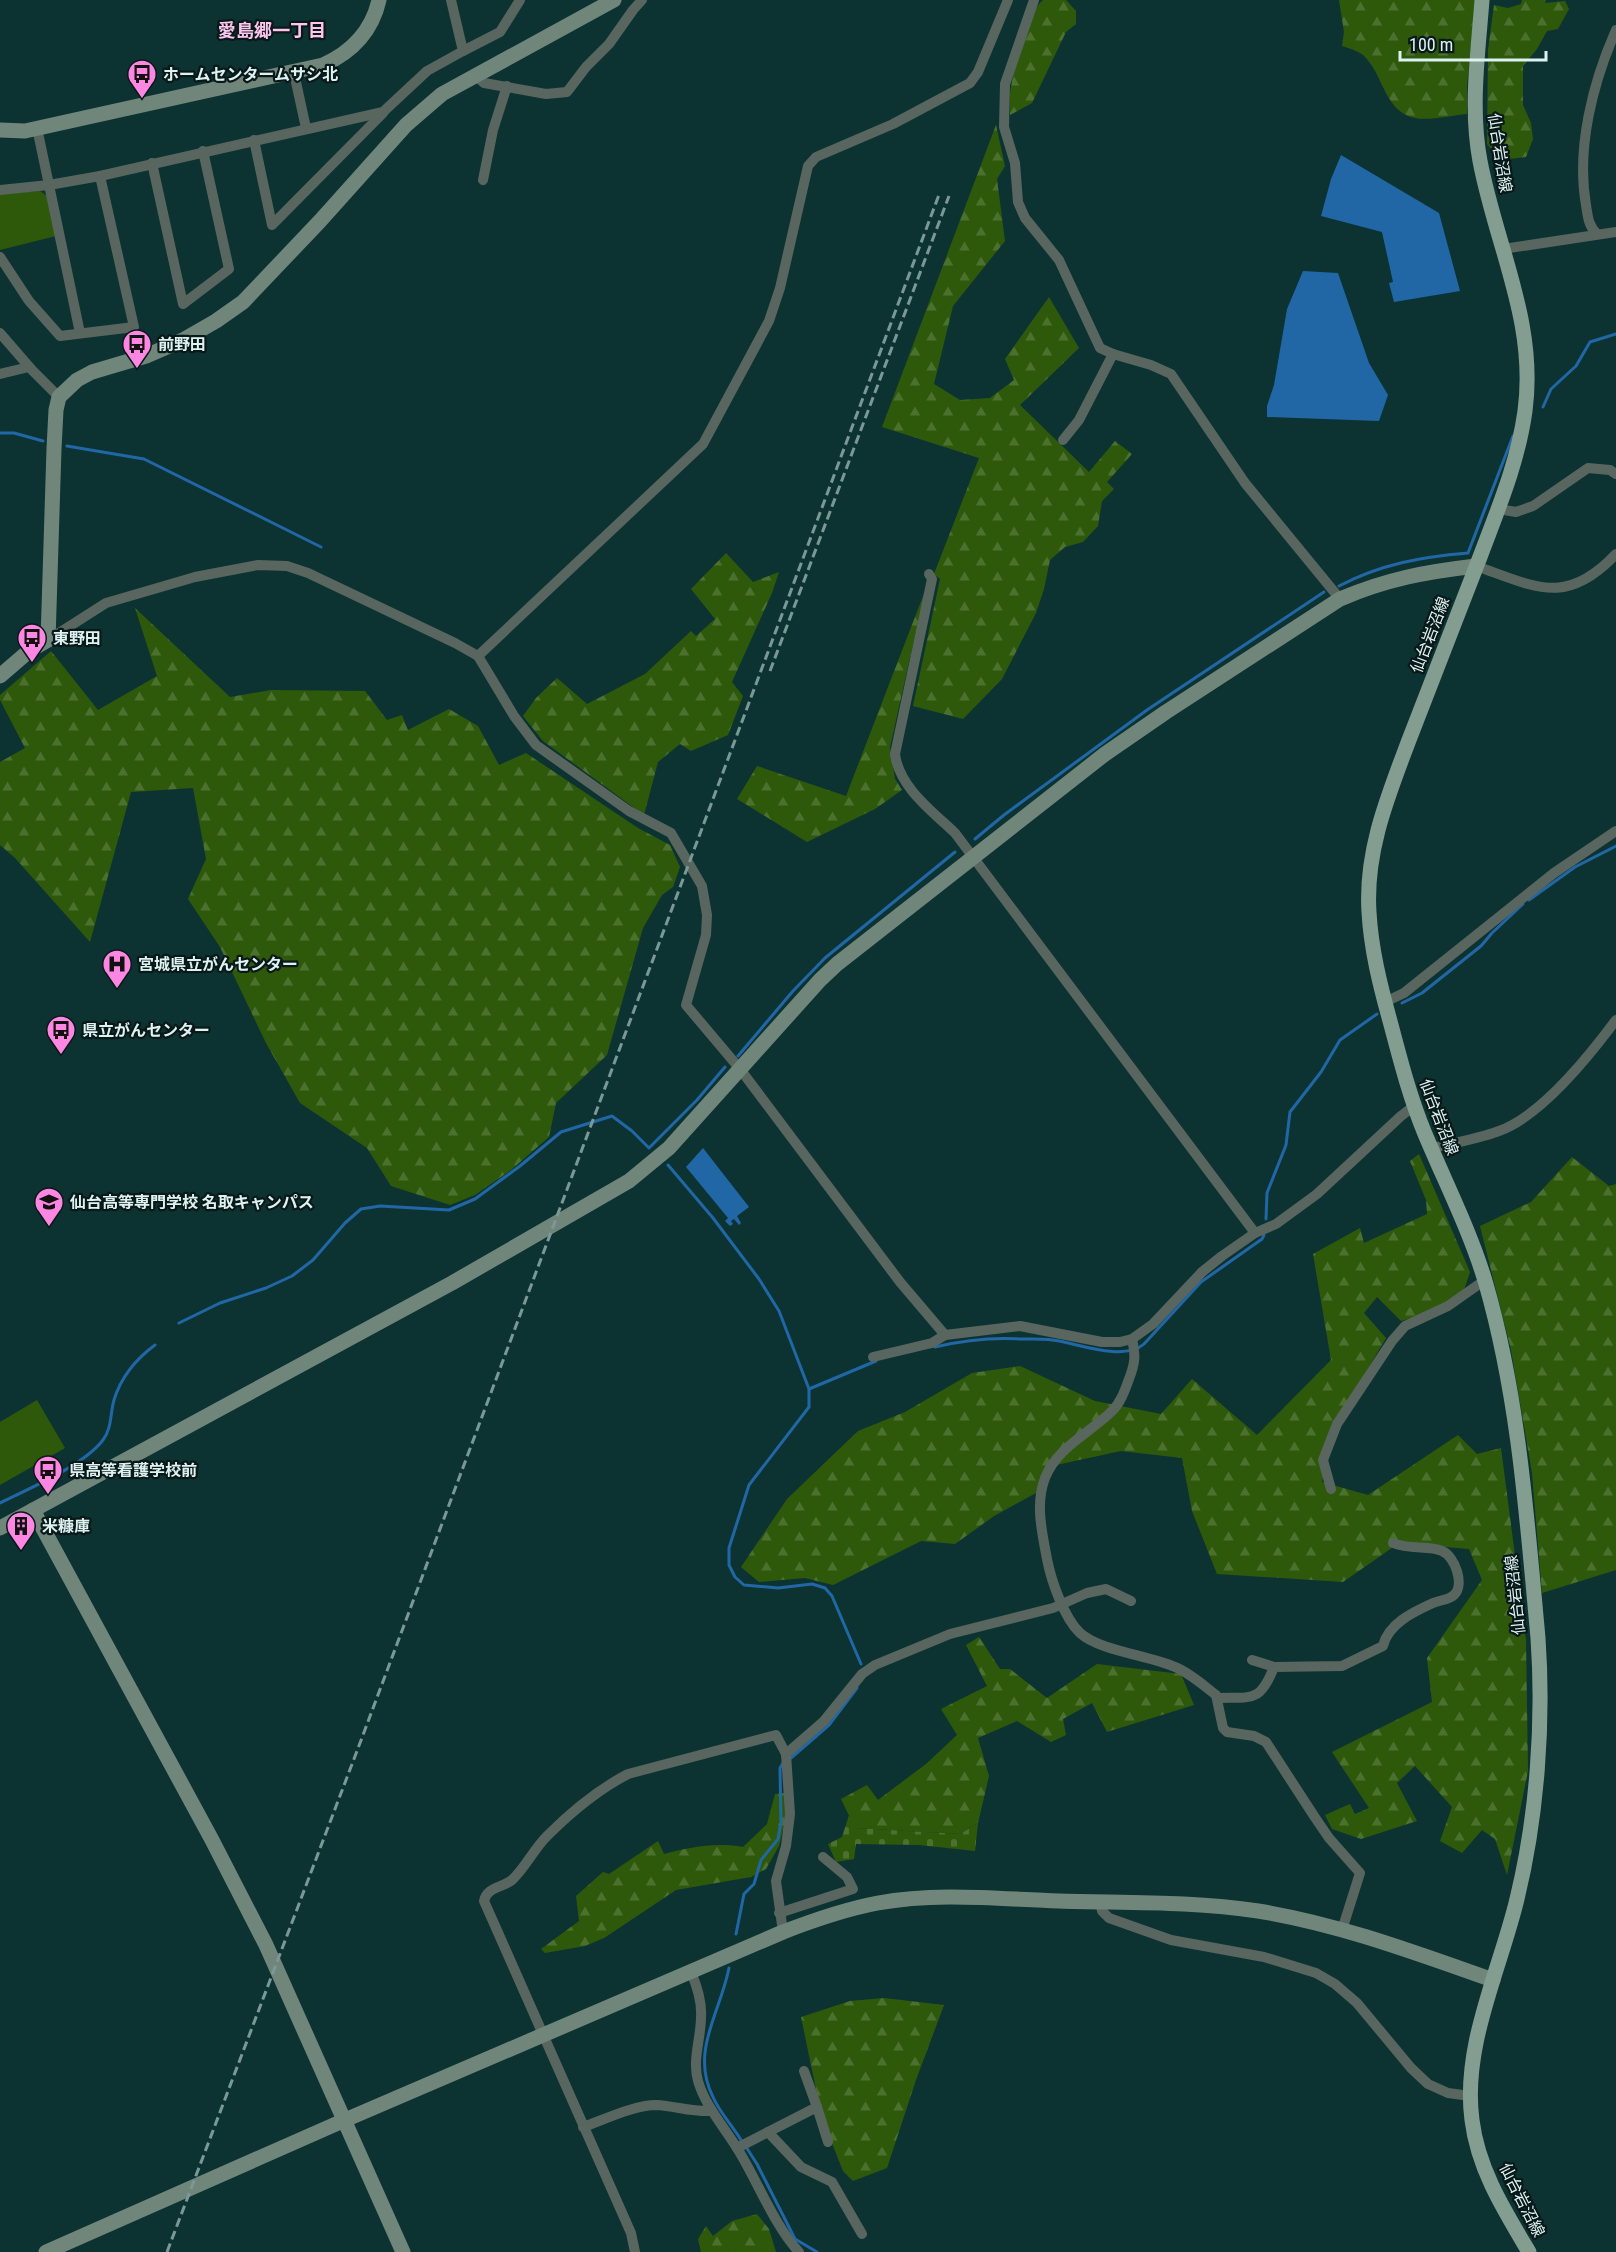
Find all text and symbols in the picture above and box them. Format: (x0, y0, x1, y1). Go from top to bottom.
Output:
district label: 愛島郷一丁目 (218, 20, 326, 41)
scale bar (1400, 24, 1546, 62)
text: 100 m (1409, 34, 1453, 55)
bus stop icon: ホームセンタームサシ北 (126, 58, 158, 100)
place label: ホームセンタームサシ北 (163, 65, 338, 84)
street label: 仙台岩沼線 (1484, 112, 1516, 194)
bus stop icon: 前野田 (121, 328, 153, 370)
place label: 前野田 (158, 335, 206, 354)
street label: 仙台岩沼線 (1407, 594, 1453, 676)
bus stop icon: 東野田 (16, 622, 48, 664)
place label: 東野田 (53, 629, 101, 648)
hospital icon: 宮城県立がんセンター (101, 948, 133, 990)
place label: 宮城県立がんセンター (138, 955, 298, 974)
bus stop icon: 県立がんセンター (45, 1014, 77, 1056)
place label: 県立がんセンター (82, 1021, 210, 1040)
street label: 仙台岩沼線 (1416, 1076, 1462, 1158)
school or university icon: 仙台高等専門学校 名取キャンパス (33, 1186, 65, 1228)
place label: 仙台高等専門学校 名取キャンパス (69, 1193, 314, 1212)
bus stop icon: 県高等看護学校前 (32, 1454, 64, 1496)
place label: 県高等看護学校前 (69, 1461, 197, 1480)
building icon: 米糠庫 (5, 1510, 37, 1552)
place label: 米糠庫 (42, 1517, 90, 1536)
street label: 仙台岩沼線 (1501, 1554, 1529, 1636)
street label: 仙台岩沼線 (1495, 2160, 1549, 2240)

